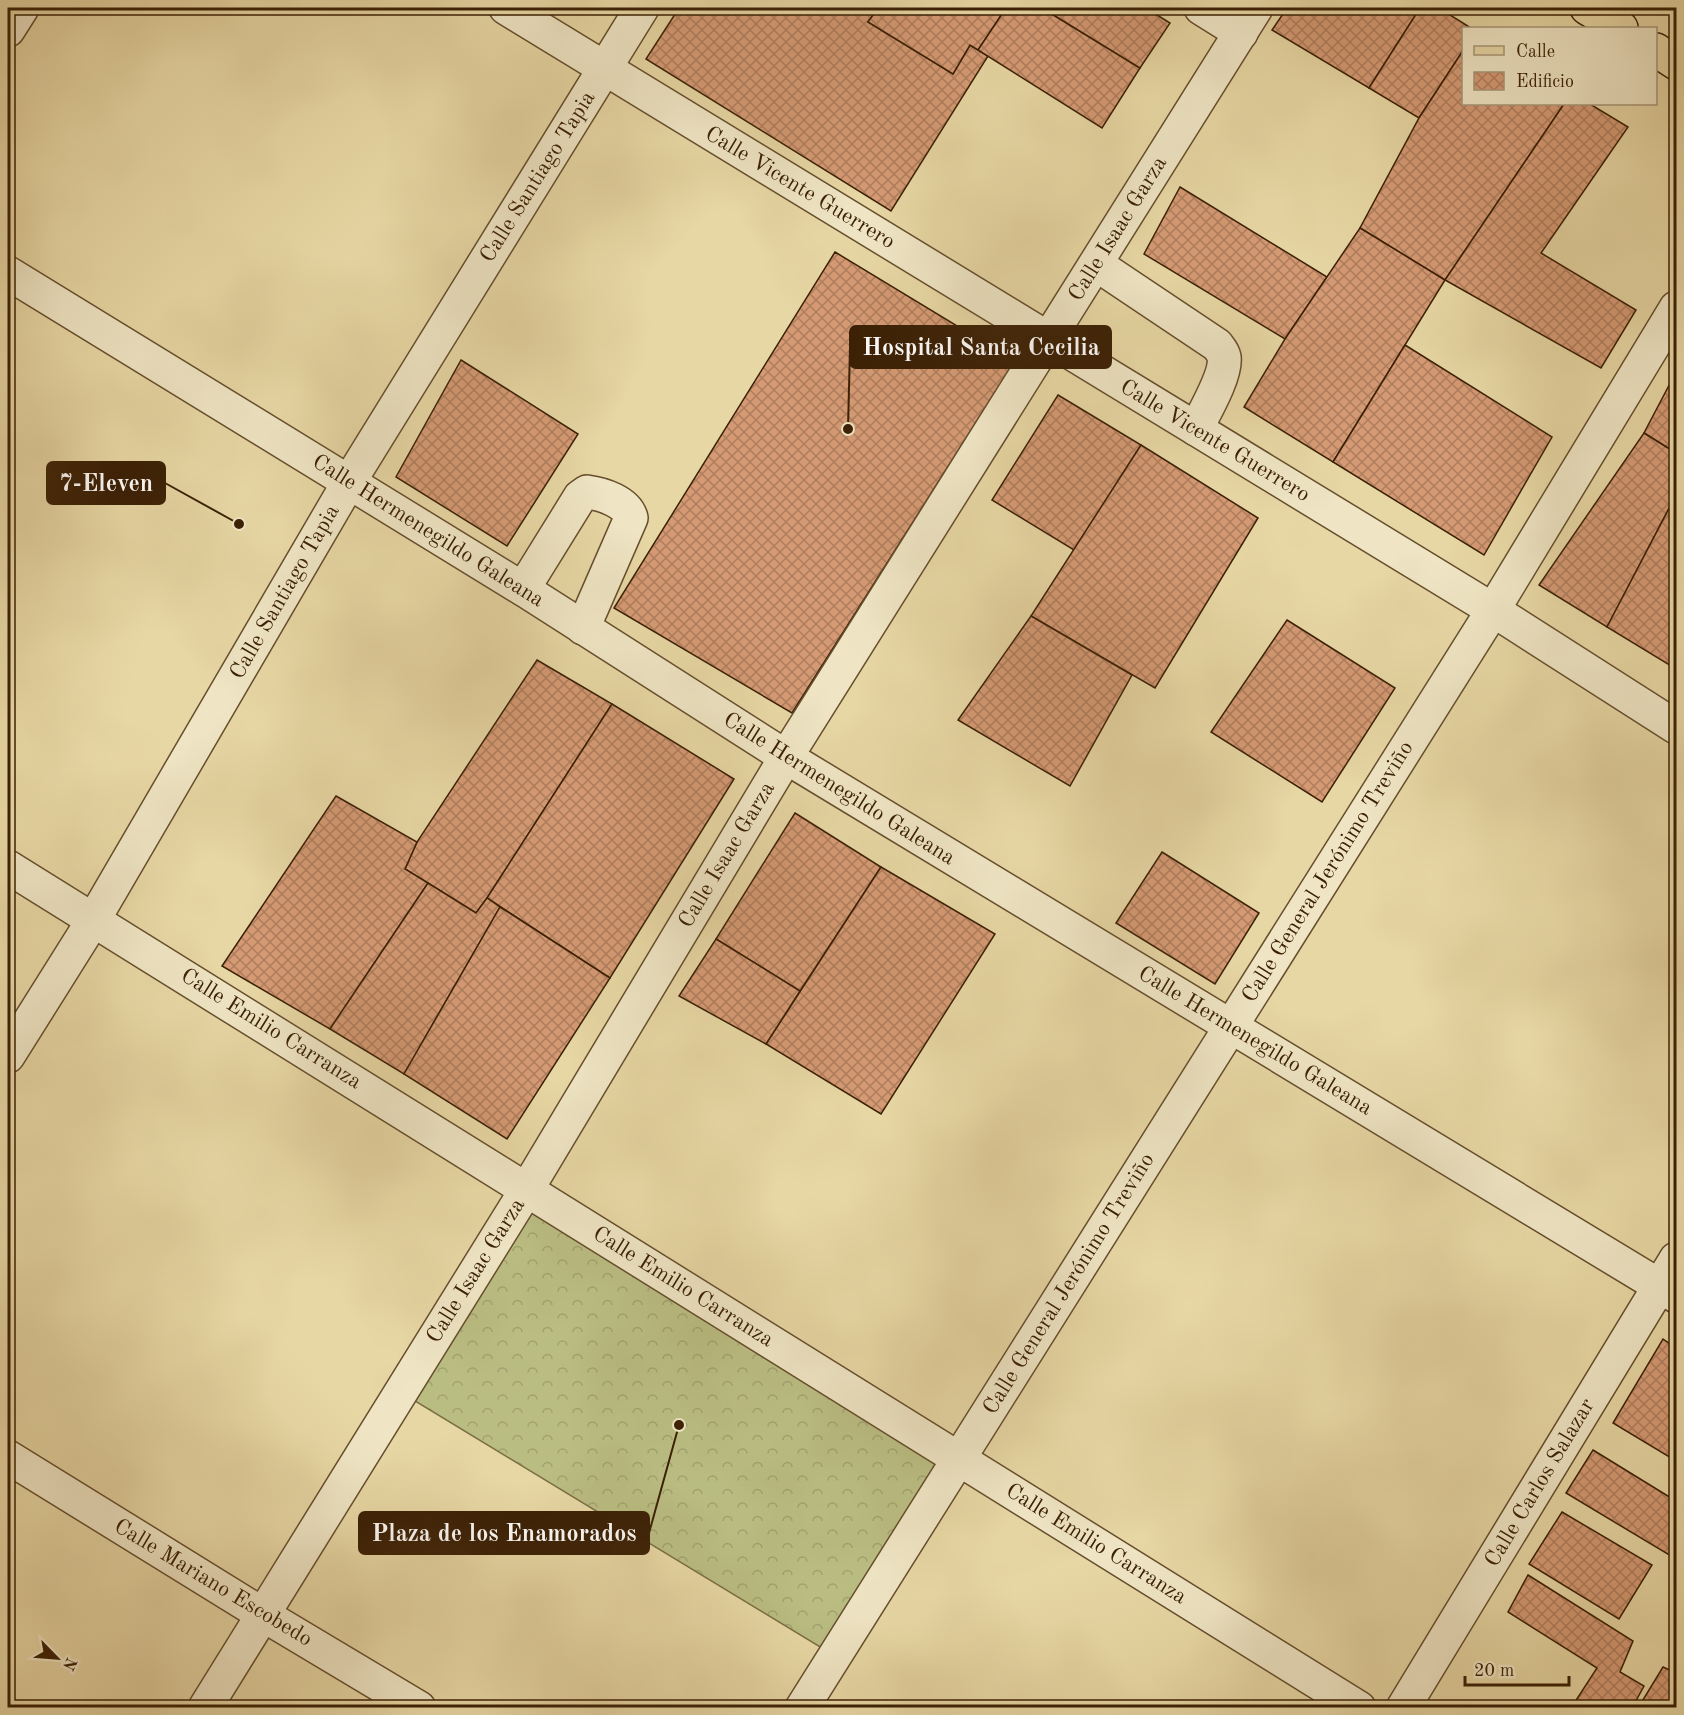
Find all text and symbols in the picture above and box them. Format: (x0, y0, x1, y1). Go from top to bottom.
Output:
legend (1462, 27, 1657, 105)
text: Calle (1516, 43, 1555, 61)
text: Edificio (1516, 73, 1574, 91)
street label: Calle Santiago Tapia (476, 87, 600, 266)
street label: Calle Vicente Guerrero (701, 123, 899, 253)
street label: Calle Isaac Garza (1065, 153, 1171, 305)
callout: Hospital Santa Cecilia (850, 326, 1111, 368)
text: Hospital Santa Cecilia (862, 337, 1100, 361)
street label: Calle Vicente Guerrero (1116, 376, 1314, 506)
street label: Calle Hermenegildo Galeana (308, 451, 548, 612)
callout: 7-Eleven (47, 462, 165, 504)
text: 7-Eleven (59, 473, 153, 497)
street label: Calle Santiago Tapia (226, 501, 344, 683)
street label: Calle Hermenegildo Galeana (719, 709, 959, 870)
street label: Calle General Jerónimo Treviño (1238, 738, 1418, 1006)
street label: Calle Isaac Garza (675, 778, 779, 932)
street label: Calle Hermenegildo Galeana (1134, 962, 1376, 1120)
street label: Calle Emilio Carranza (177, 964, 365, 1094)
street label: Calle General Jerónimo Treviño (979, 1150, 1159, 1418)
street label: Calle Isaac Garza (423, 1195, 529, 1347)
street label: Calle Emilio Carranza (589, 1222, 777, 1352)
street label: Calle Carlos Salazar (1481, 1395, 1599, 1571)
street label: Calle Emilio Carranza (1002, 1479, 1190, 1609)
callout: Plaza de los Enamorados (359, 1512, 649, 1554)
street label: Calle Mariano Escobedo (110, 1515, 316, 1651)
text: Plaza de los Enamorados (371, 1523, 637, 1547)
north arrow (27, 1628, 87, 1688)
scale bar (1465, 1649, 1568, 1687)
text: N (59, 1655, 79, 1673)
text: 20 m (1474, 1662, 1514, 1680)

